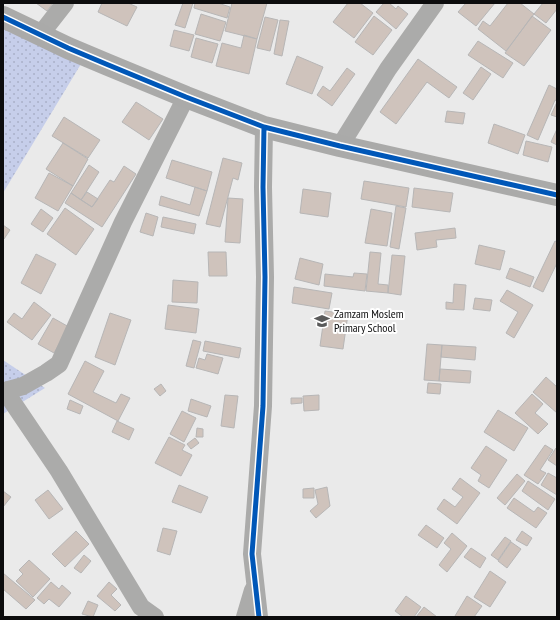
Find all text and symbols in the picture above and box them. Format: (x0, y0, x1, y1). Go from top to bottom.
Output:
place label: Zamzam Moslem Primary School (334, 306, 404, 335)
school or university icon: Zamzam Moslem Primary School (313, 312, 331, 330)

